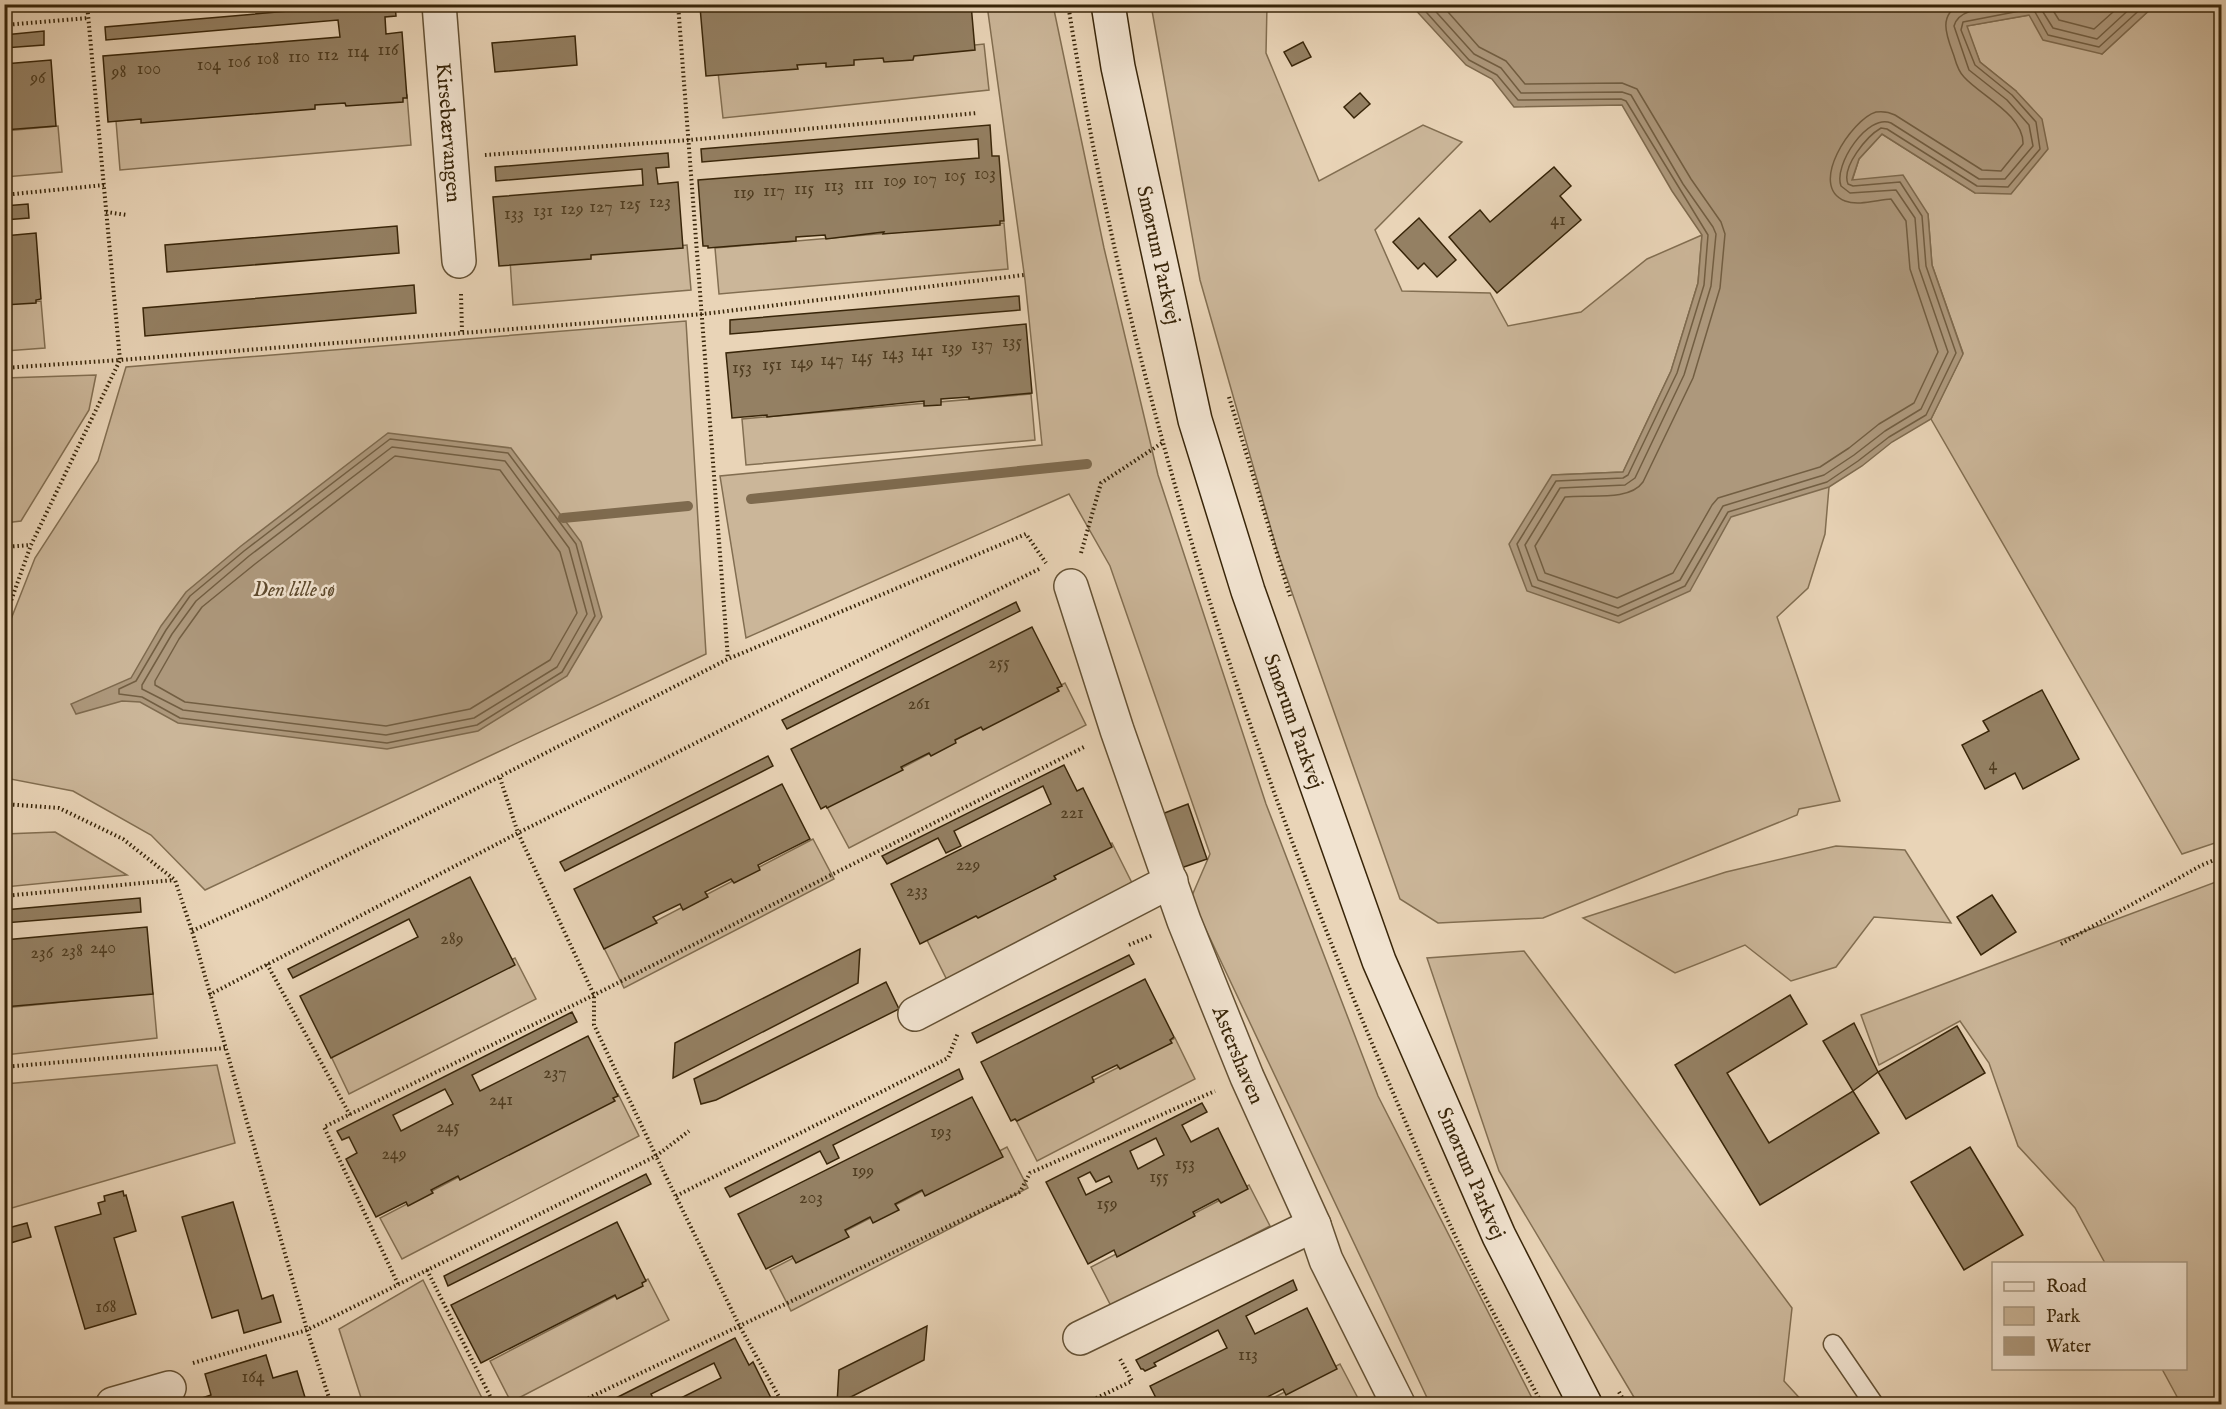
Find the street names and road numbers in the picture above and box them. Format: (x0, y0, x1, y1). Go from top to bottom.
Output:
street label: Kirsebærvangen (429, 62, 466, 204)
street label: Smørum Parkvej (1129, 183, 1186, 327)
street label: Smørum Parkvej (1256, 650, 1329, 793)
street label: Astershaven (1204, 1001, 1269, 1109)
street label: Smørum Parkvej (1430, 1103, 1511, 1244)

